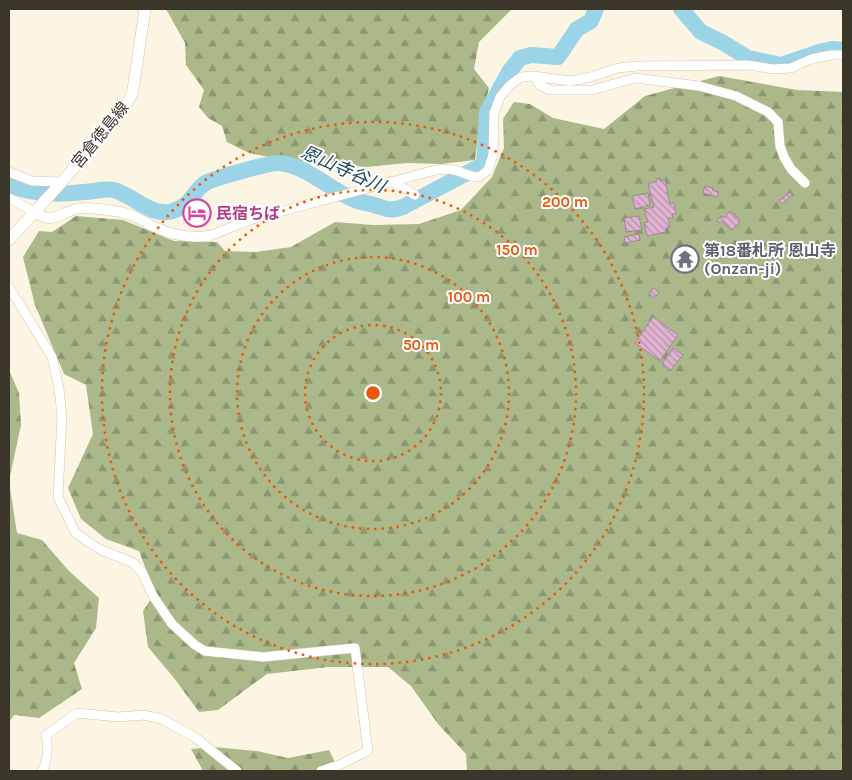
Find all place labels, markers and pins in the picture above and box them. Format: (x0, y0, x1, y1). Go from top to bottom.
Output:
hotel icon: 民宿ちば (182, 198, 212, 228)
place label: 民宿ちば (216, 204, 280, 223)
place label: 第18番札所 恩山寺 (Onzan-ji) (704, 241, 836, 278)
temple icon: 第18番札所 恩山寺 (Onzan-ji) (670, 244, 700, 274)
centre of rings (364, 384, 382, 402)

